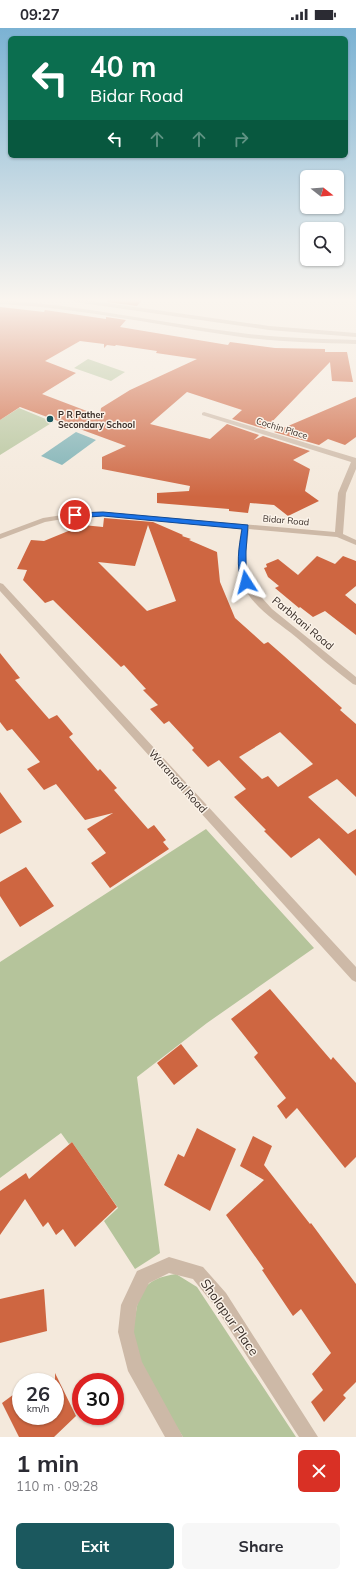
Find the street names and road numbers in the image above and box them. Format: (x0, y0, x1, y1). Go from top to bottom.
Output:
street label: Cochin Place (255, 415, 309, 441)
street label: Bidar Road (262, 512, 310, 528)
street label: Parbhani Road (269, 593, 337, 653)
street label: Warangal Road (146, 746, 210, 816)
street label: Sholapur Place (198, 1275, 262, 1359)

